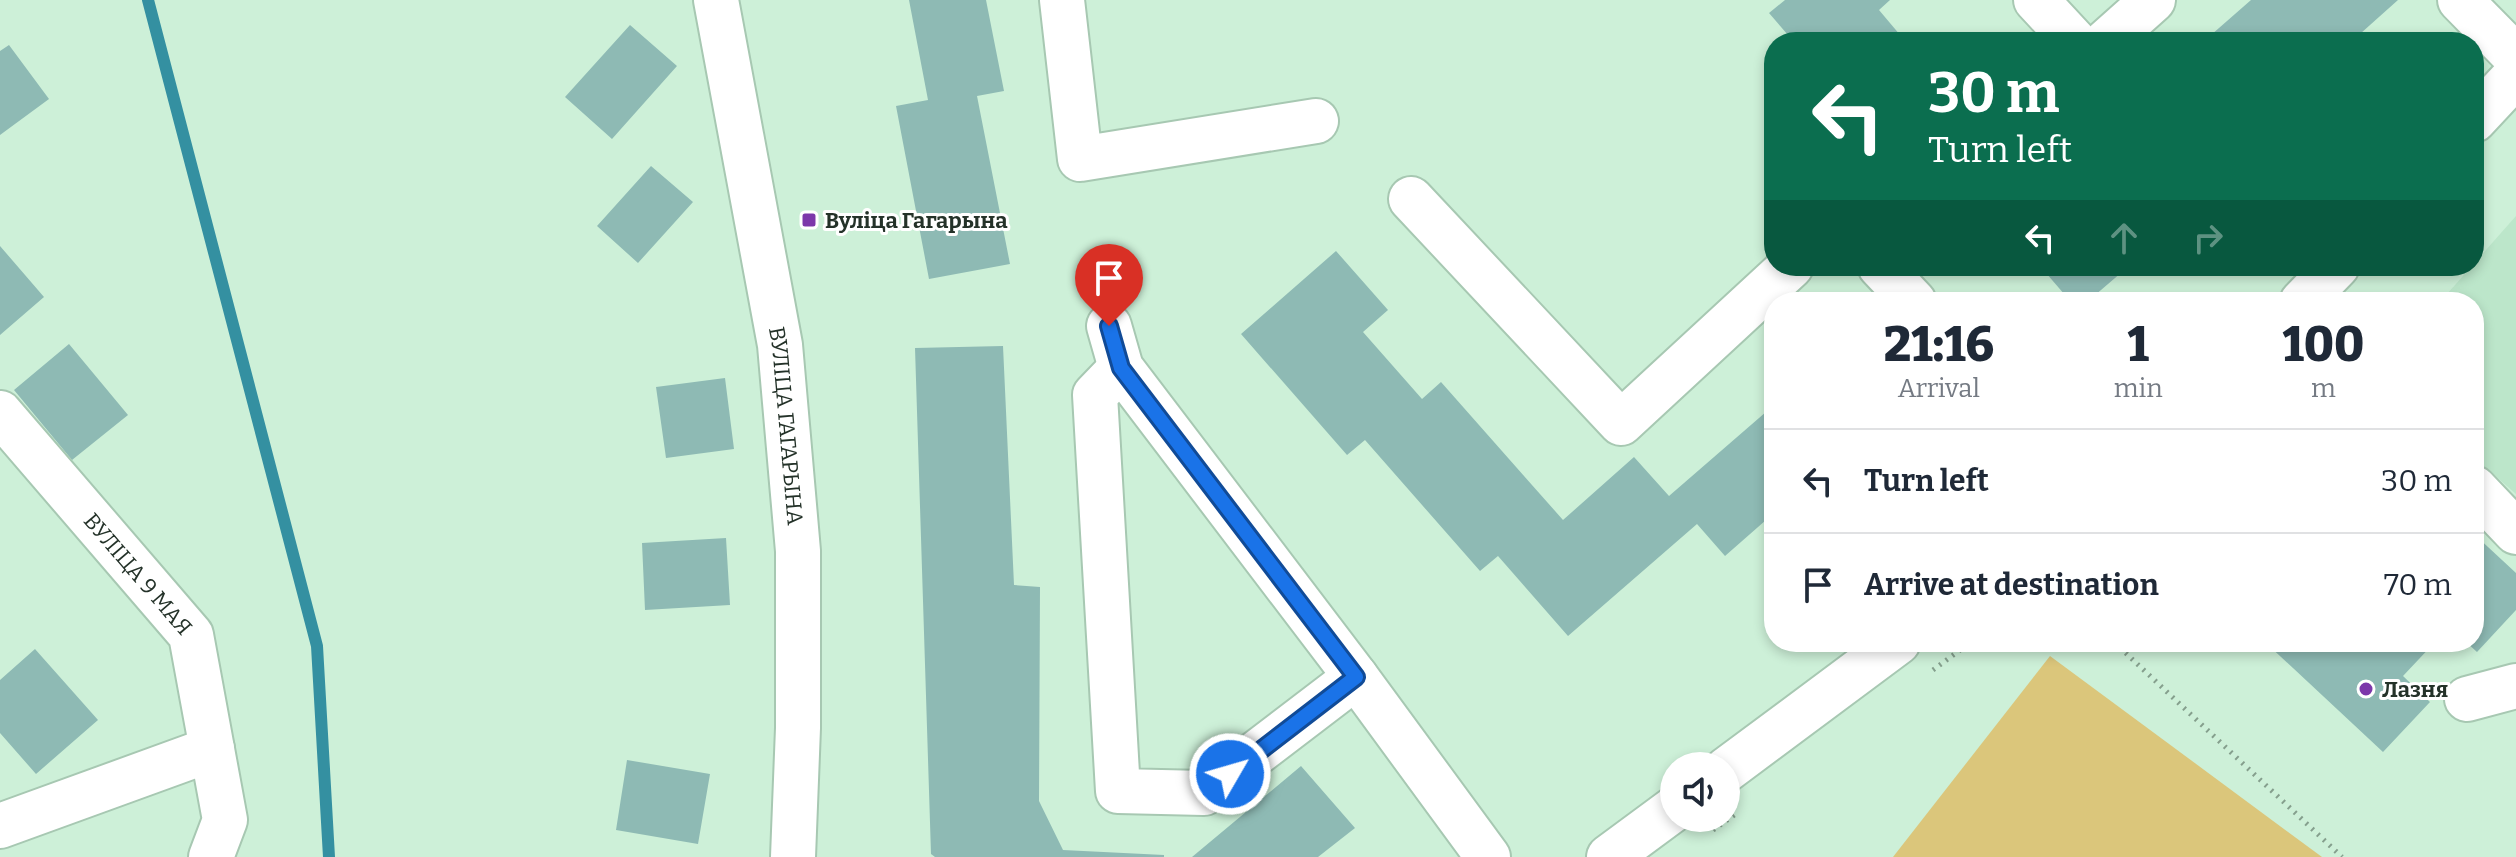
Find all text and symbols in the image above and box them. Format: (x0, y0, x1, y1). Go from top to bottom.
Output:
text: 30 m (1928, 60, 2059, 127)
icon: left (1796, 64, 1900, 168)
text: Turn left (1928, 128, 2072, 172)
place label: Вуліца Гагарына (825, 207, 1008, 234)
marker: Вуліца Гагарына (800, 211, 818, 229)
icon: left (2018, 216, 2062, 260)
icon: ahead (2102, 216, 2146, 260)
icon: right (2186, 216, 2230, 260)
pin (1075, 244, 1143, 326)
icon: arrive (1087, 256, 1131, 300)
text: 21:16 (1884, 316, 1994, 374)
text: 1 (2128, 316, 2149, 374)
text: 100 (2282, 316, 2364, 374)
street label: ВУЛІЦА ГАГАРЫНА (763, 324, 809, 527)
text: Arrival (1898, 373, 1980, 404)
text: min (2114, 373, 2163, 404)
text: m (2311, 373, 2336, 404)
icon: left (1796, 459, 1840, 503)
text: Turn left (1864, 463, 1989, 499)
text: 30 m (2381, 463, 2452, 499)
street label: ВУЛІЦА 9 МАЯ (78, 508, 198, 640)
icon: arrive (1796, 563, 1840, 607)
text: Arrive at destination (1864, 567, 2159, 603)
text: 70 m (2384, 567, 2452, 603)
place label: Лазня (2382, 676, 2448, 703)
marker: Лазня (2357, 680, 2375, 698)
position arrow (1188, 732, 1272, 816)
map controls (1660, 752, 1740, 832)
button: sound (1660, 752, 1740, 832)

